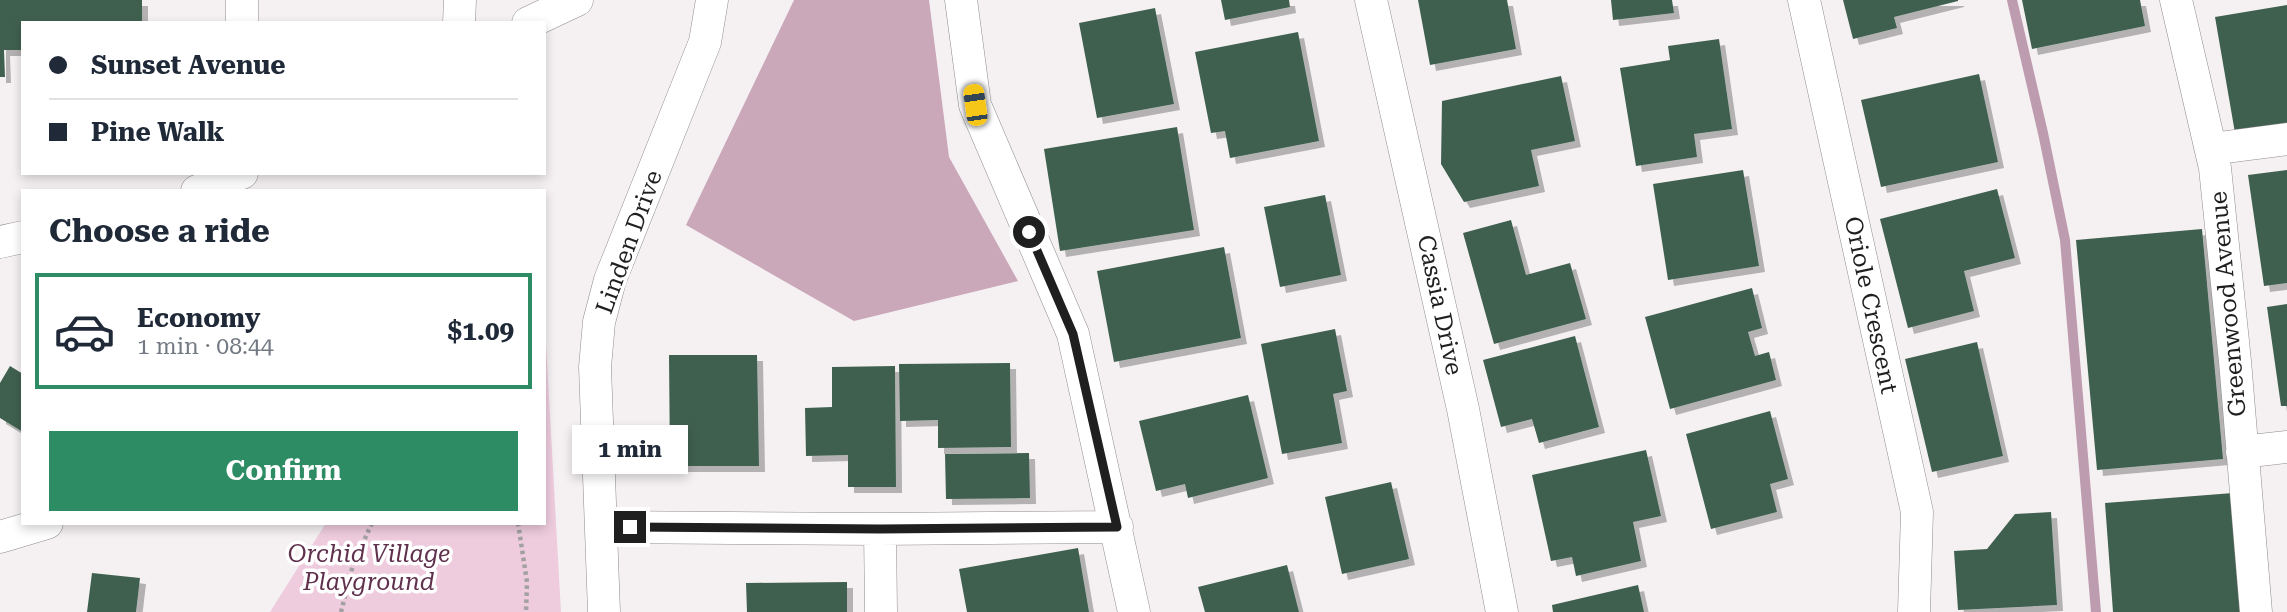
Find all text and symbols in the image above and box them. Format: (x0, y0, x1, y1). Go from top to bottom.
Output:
text: Sunset Avenue (91, 50, 286, 80)
car (962, 83, 989, 127)
text: Pine Walk (91, 117, 224, 147)
street label: Linden Drive (590, 166, 668, 318)
street label: Greenwood Avenue (2204, 190, 2252, 418)
text: Choose a ride (49, 212, 270, 250)
street label: Oriole Crescent (1839, 214, 1903, 396)
route start (1013, 216, 1045, 248)
street label: Cassia Drive (1412, 232, 1468, 378)
icon: car (53, 300, 116, 363)
text: Economy (137, 303, 260, 333)
text: $1.09 (448, 316, 514, 346)
text: 1 min · 08:44 (137, 333, 274, 360)
callout: 1 min (572, 426, 688, 475)
button: Confirm (49, 431, 518, 511)
text: 1 min (598, 436, 662, 463)
route end (614, 511, 646, 543)
park label: Orchid Village Playground (288, 540, 450, 596)

